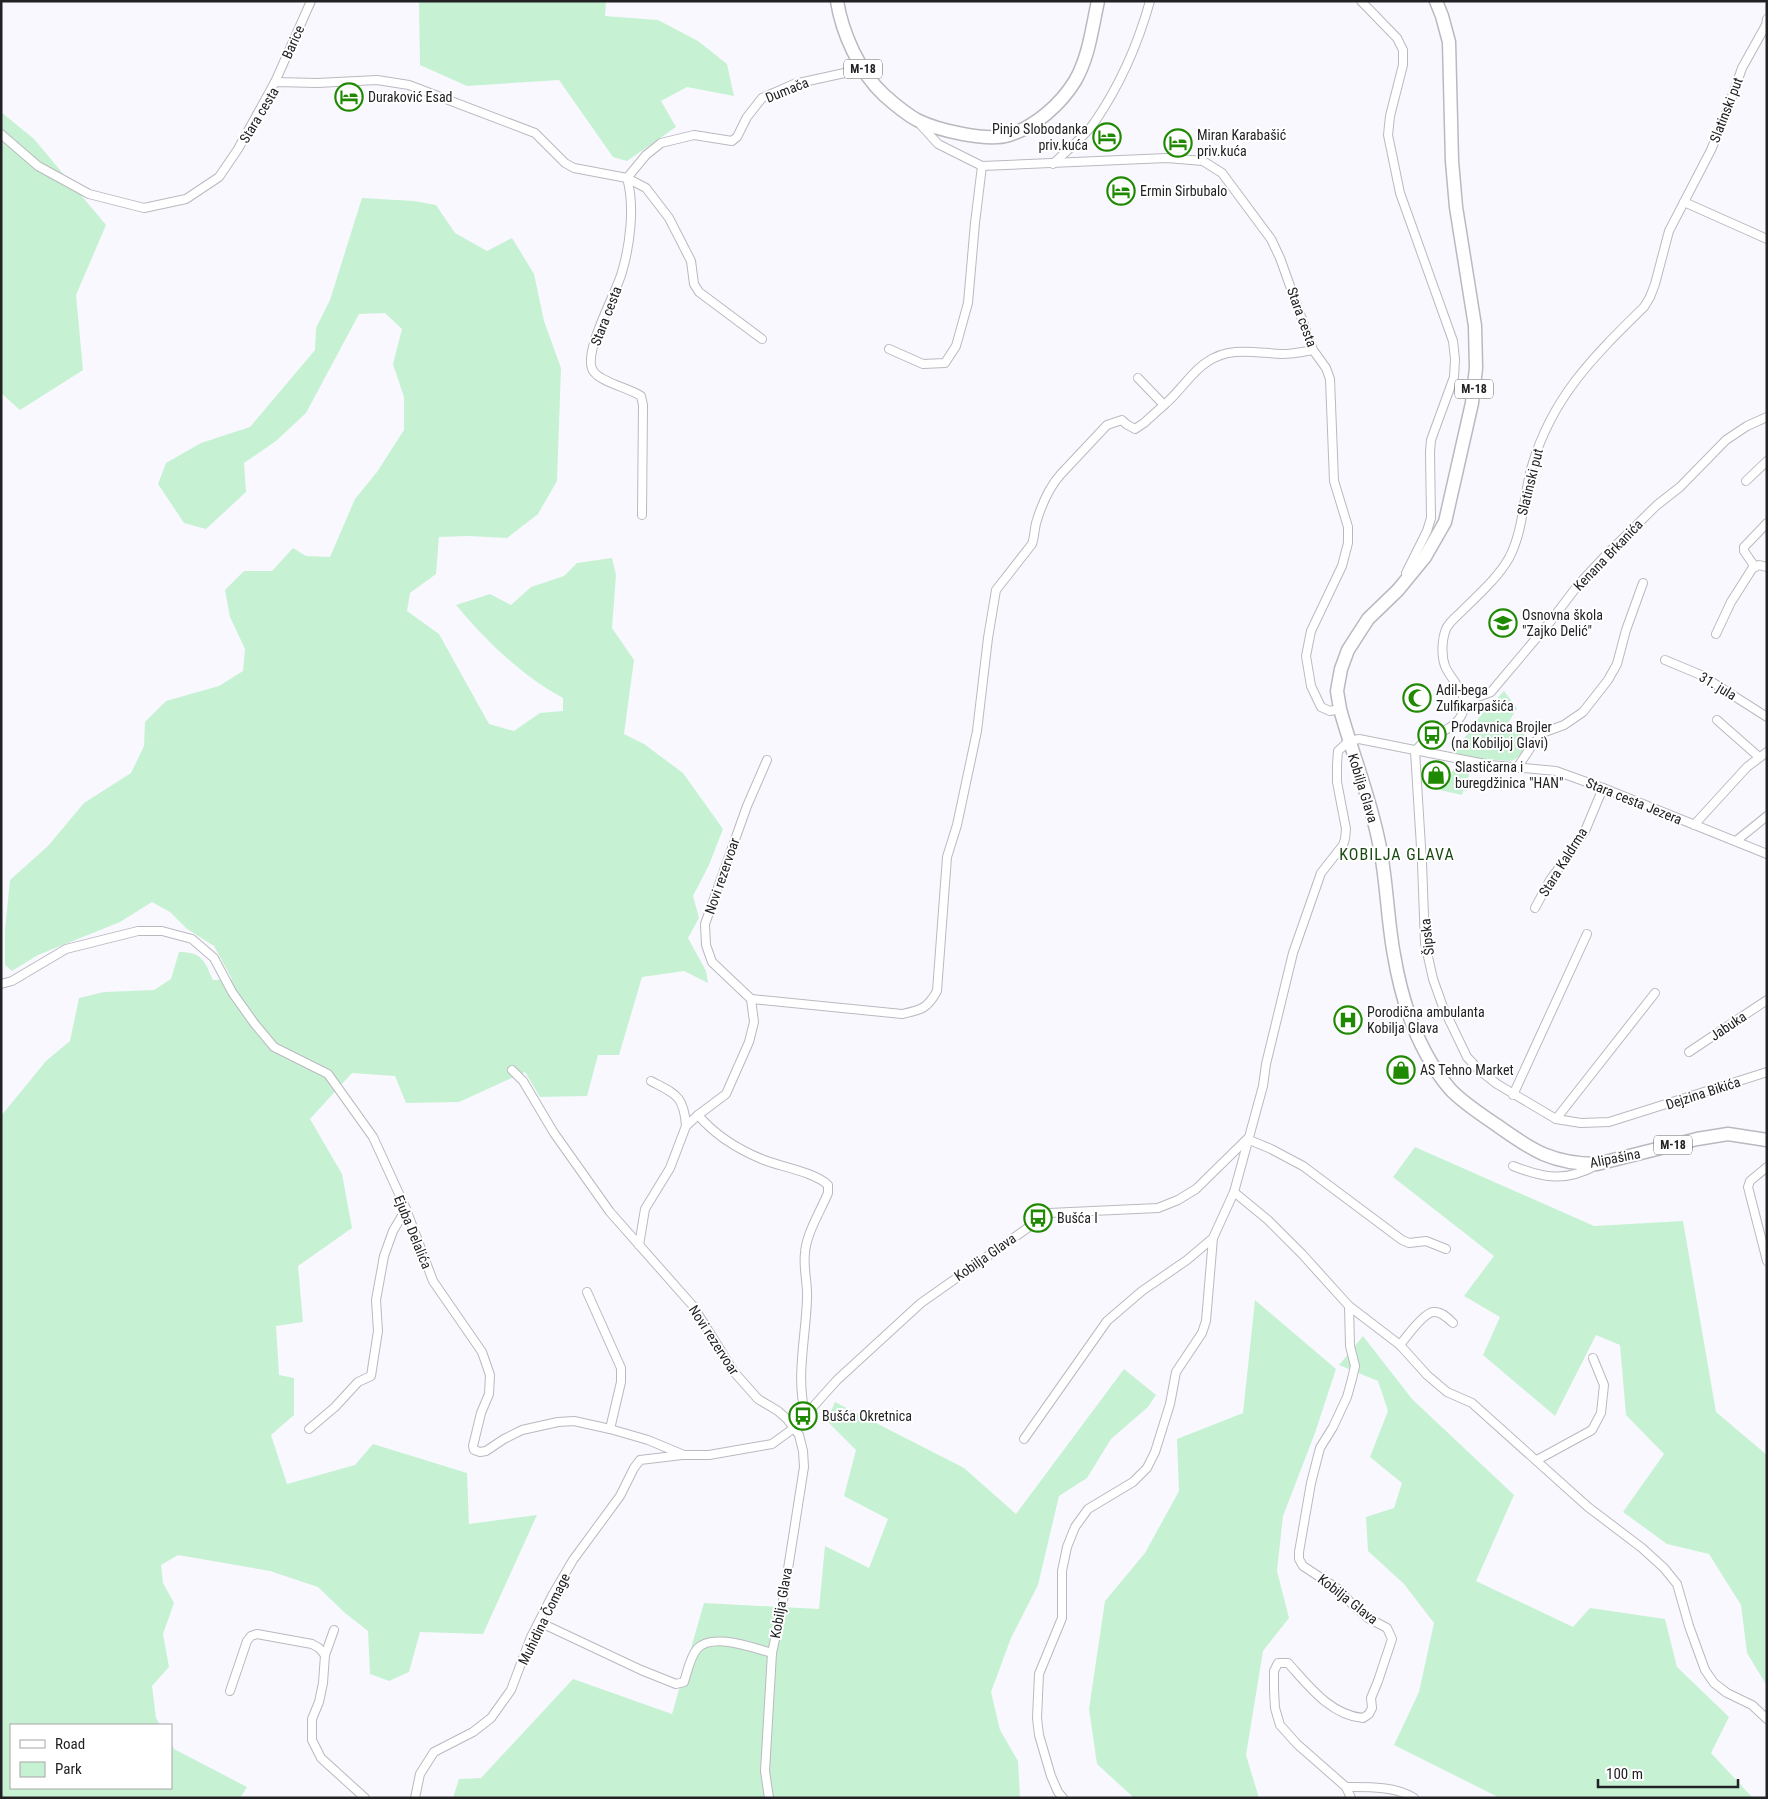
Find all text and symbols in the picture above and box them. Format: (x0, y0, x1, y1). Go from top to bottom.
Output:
street label: Barice (279, 22, 308, 61)
road number: M-18 (844, 60, 882, 78)
street label: Dumača (763, 74, 811, 106)
street label: Slatinski put (1706, 75, 1746, 145)
hotel icon: Duraković Esad (334, 82, 364, 112)
street label: Stara cesta (236, 84, 282, 146)
place label: Duraković Esad (368, 89, 453, 105)
place label: Pinjo Slobodanka priv.kuća (992, 121, 1088, 153)
hotel icon: Pinjo Slobodanka priv.kuća (1092, 122, 1122, 152)
place label: Miran Karabašić priv.kuća (1197, 127, 1286, 159)
hotel icon: Miran Karabašić priv.kuća (1163, 128, 1193, 158)
hotel icon: Ermin Sirbubalo (1106, 176, 1136, 206)
place label: Ermin Sirbubalo (1140, 183, 1227, 199)
street label: Stara cesta (587, 284, 625, 348)
street label: Stara cesta (1284, 285, 1320, 349)
road number: M-18 (1455, 379, 1493, 398)
street label: Slatinski put (1514, 447, 1546, 517)
street label: Kenana Brkanića (1570, 516, 1646, 594)
place label: Osnovna škola "Zajko Delić" (1522, 607, 1603, 639)
school or university icon: Osnovna škola "Zajko Delić" (1488, 608, 1518, 638)
street label: 31. jula (1696, 669, 1740, 703)
place label: Adil-bega Zulfikarpašića (1436, 682, 1514, 714)
mosque icon: Adil-bega Zulfikarpašića (1402, 683, 1432, 713)
place label: Prodavnica Brojler (na Kobiljoj Glavi) (1451, 719, 1552, 752)
bus stop icon: Prodavnica Brojler (na Kobiljoj Glavi) (1417, 720, 1447, 750)
street label: Kobilja Glava (1345, 751, 1381, 825)
place label: Slastičarna i buregdžinica "HAN" (1455, 759, 1563, 791)
shop icon: Slastičarna i buregdžinica "HAN" (1421, 760, 1451, 790)
street label: Stara cesta Jezera (1584, 774, 1684, 828)
street label: Stara Kaldrma (1536, 825, 1590, 899)
street label: Novi rezervoar (701, 836, 743, 916)
district label: KOBILJA GLAVA (1339, 845, 1455, 864)
street label: Šipska (1416, 918, 1437, 956)
place label: Porodična ambulanta Kobilja Glava (1367, 1004, 1485, 1036)
hospital icon: Porodična ambulanta Kobilja Glava (1333, 1005, 1363, 1035)
street label: Jabuka (1707, 1008, 1749, 1044)
shop icon: AS Tehno Market (1386, 1055, 1416, 1085)
place label: AS Tehno Market (1420, 1062, 1514, 1078)
street label: Dejzina Bikića (1664, 1073, 1742, 1113)
road number: M-18 (1654, 1136, 1692, 1154)
street label: Alipašina (1588, 1145, 1642, 1171)
street label: Ejuba Delalića (391, 1193, 435, 1271)
bus stop icon: Bušća I (1023, 1203, 1053, 1233)
place label: Bušća I (1057, 1210, 1098, 1226)
street label: Kobilja Glava (951, 1230, 1019, 1284)
street label: Novi rezervoar (686, 1302, 742, 1378)
bus stop icon: Bušća Okretnica (788, 1401, 818, 1431)
place label: Bušća Okretnica (822, 1408, 912, 1424)
street label: Kobilja Glava (767, 1566, 795, 1640)
street label: Muhidina Čomage (514, 1570, 573, 1667)
street label: Kobilja Glava (1315, 1571, 1381, 1627)
legend (10, 1724, 172, 1789)
text: Road (55, 1735, 85, 1753)
scale bar (1598, 1756, 1738, 1788)
text: Park (55, 1760, 82, 1778)
text: 100 m (1606, 1765, 1643, 1783)

